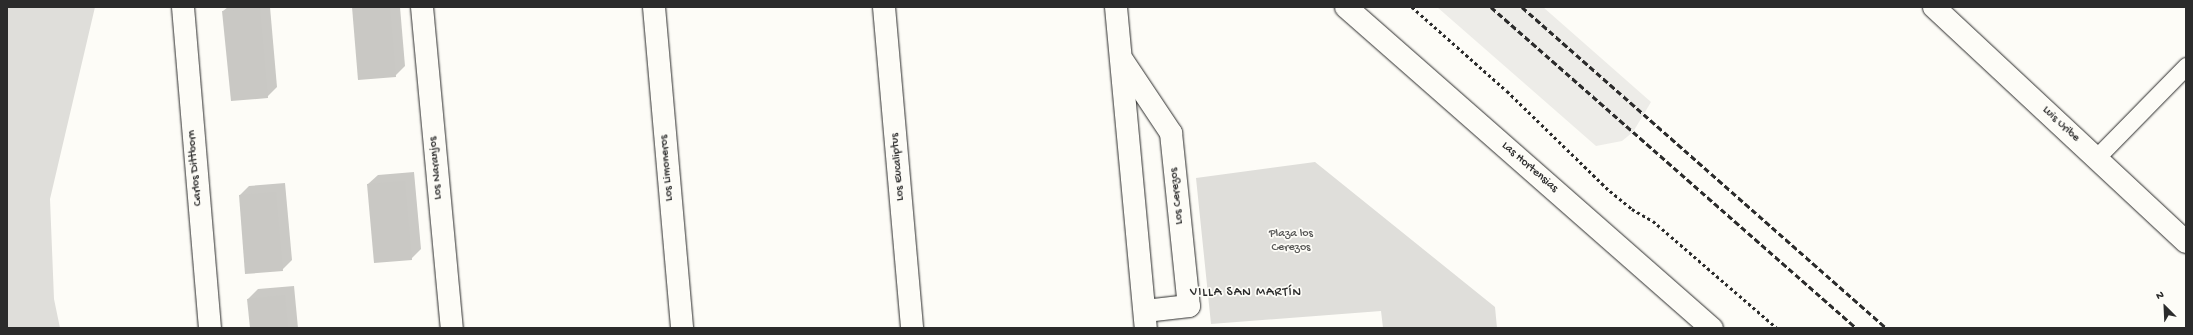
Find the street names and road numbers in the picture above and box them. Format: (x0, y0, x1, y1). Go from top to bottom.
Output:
street label: Luis Uribe (2038, 104, 2082, 146)
street label: Carlos Dittborn (186, 129, 206, 207)
street label: Los Eucaliptus (889, 133, 909, 201)
street label: Los Limoneros (658, 134, 678, 202)
street label: Los Naranjos (427, 136, 447, 200)
street label: Las Hortensias (1498, 139, 1560, 197)
street label: Los Cerezos (1168, 167, 1188, 225)

